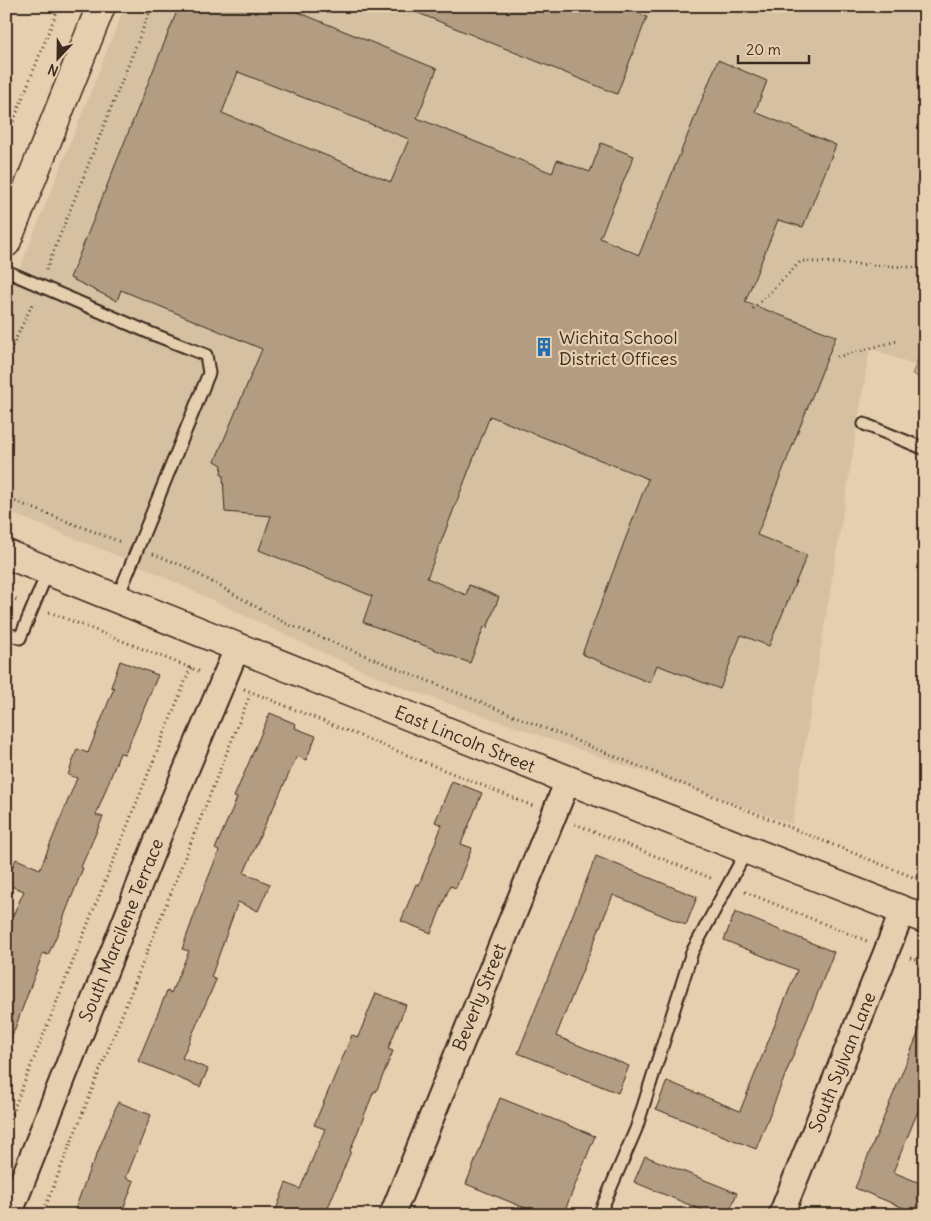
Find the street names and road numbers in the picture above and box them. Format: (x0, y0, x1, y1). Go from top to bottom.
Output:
street label: East Lincoln Street (391, 700, 539, 778)
street label: South Marcilene Terrace (74, 835, 168, 1025)
street label: Beverly Street (447, 940, 511, 1054)
street label: South Sylvan Lane (803, 988, 881, 1136)

